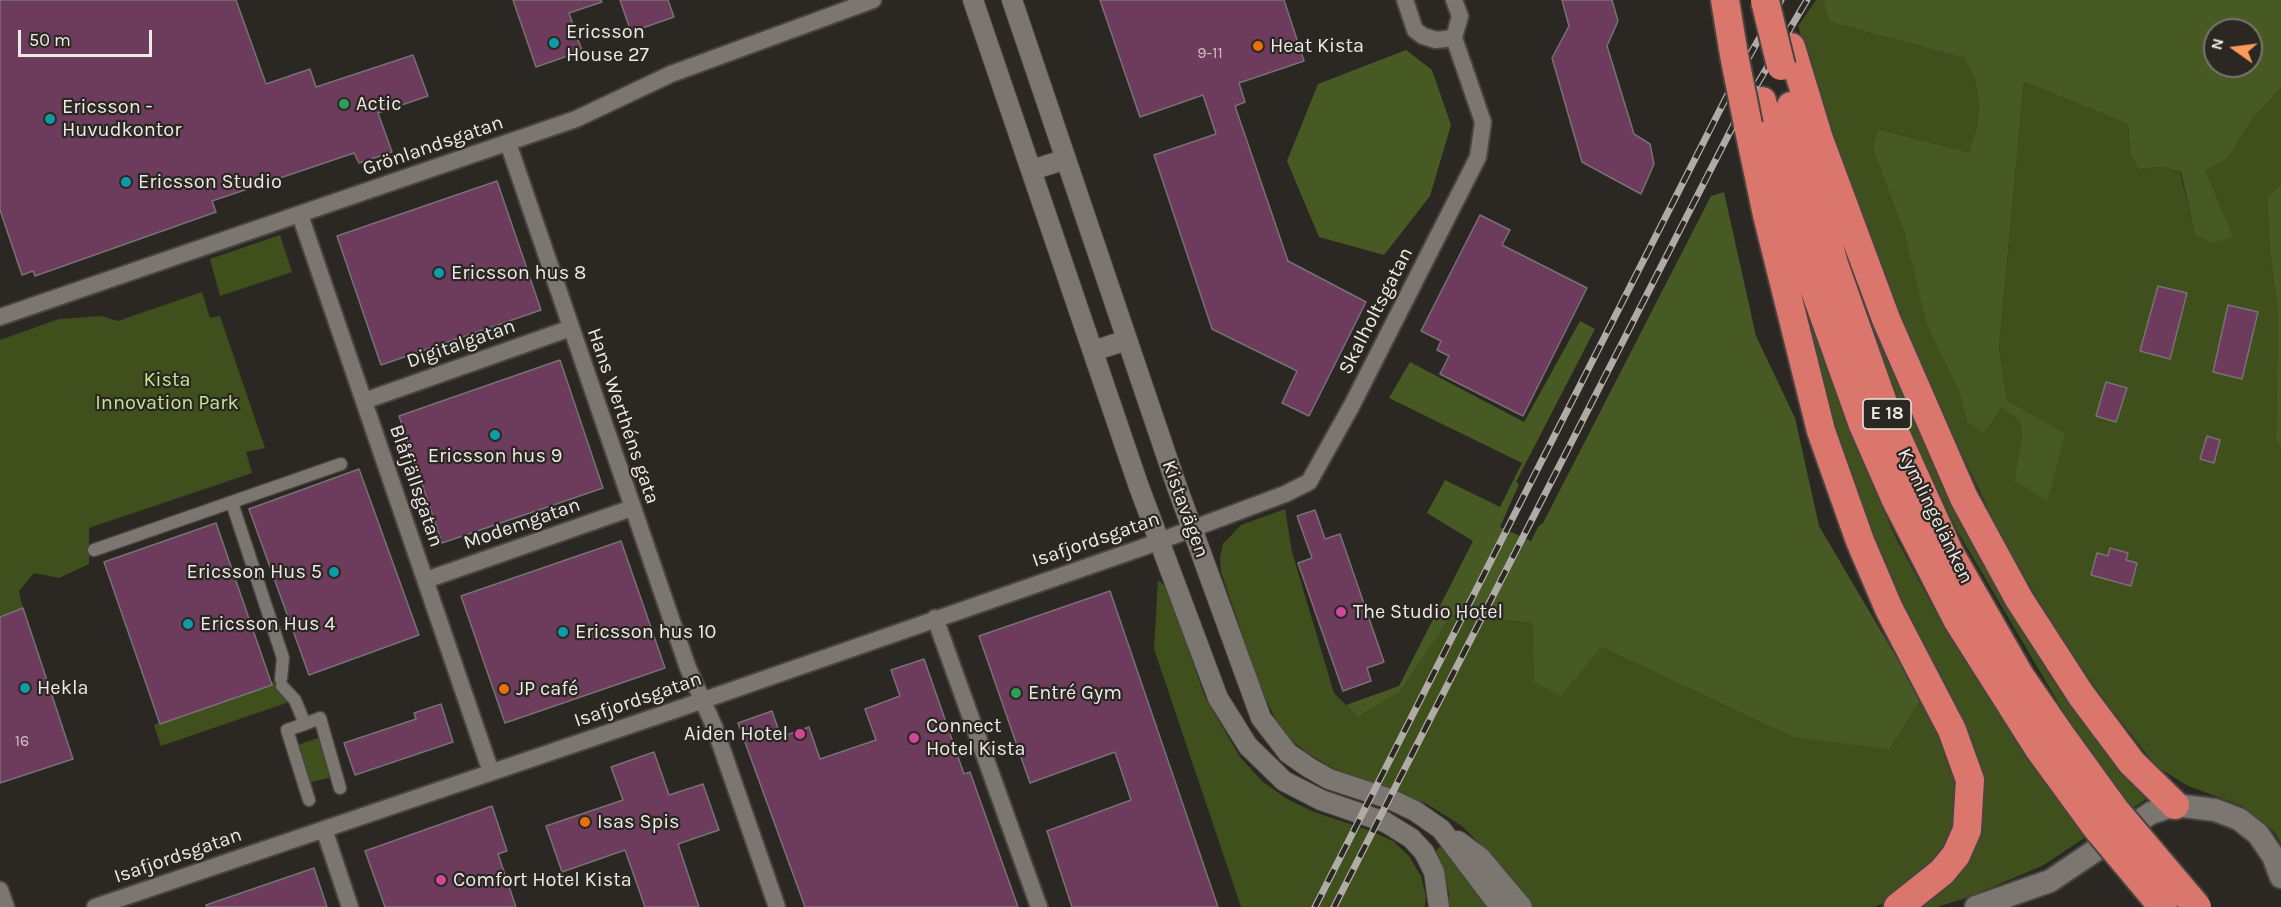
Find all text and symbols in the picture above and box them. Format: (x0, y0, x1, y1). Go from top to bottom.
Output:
scale bar (21, 18, 154, 56)
north arrow (2203, 18, 2263, 78)
place label: Ericsson House 27 (566, 20, 649, 67)
text: 50 m (29, 29, 71, 51)
place label: Heat Kista (1270, 34, 1364, 58)
marker: Ericsson House 27 (547, 36, 561, 50)
text: N (2206, 36, 2228, 52)
marker: Heat Kista (1251, 39, 1265, 53)
house number: 9-11 (1197, 43, 1223, 63)
place label: Actic (356, 92, 402, 116)
place label: Ericsson - Huvudkontor (62, 95, 181, 142)
marker: Actic (337, 97, 351, 111)
street label: Grönlandsgatan (360, 111, 506, 181)
marker: Ericsson - Huvudkontor (43, 112, 57, 126)
place label: Ericsson Studio (138, 170, 282, 194)
marker: Ericsson Studio (119, 175, 133, 189)
street label: Skalholtsgatan (1334, 243, 1418, 379)
place label: Ericsson hus 8 (451, 261, 586, 285)
marker: Ericsson hus 8 (432, 266, 446, 280)
street label: Digitalgatan (403, 314, 519, 374)
street label: Hans Werthéns gata (582, 325, 664, 507)
park label: Kista Innovation Park (95, 368, 239, 415)
road number: E 18 (1863, 399, 1911, 429)
street label: Blåfjällsgatan (384, 422, 448, 550)
marker: Ericsson hus 9 (488, 428, 502, 442)
place label: Ericsson hus 9 (428, 444, 562, 468)
street label: Kymlingelänken (1892, 444, 1978, 588)
street label: Kistavägen (1156, 457, 1214, 561)
street label: Modemgatan (461, 493, 583, 555)
street label: Isafjordsgatan (1029, 507, 1163, 573)
place label: Ericsson Hus 5 (186, 560, 322, 584)
marker: Ericsson Hus 5 (327, 565, 341, 579)
place label: The Studio Hotel (1353, 600, 1503, 624)
marker: The Studio Hotel (1334, 605, 1348, 619)
place label: Ericsson Hus 4 (200, 612, 335, 636)
marker: Ericsson Hus 4 (181, 617, 195, 631)
place label: Ericsson hus 10 (575, 620, 716, 644)
marker: Ericsson hus 10 (556, 625, 570, 639)
street label: Isafjordsgatan (571, 667, 705, 733)
place label: Hekla (37, 676, 89, 700)
place label: JP café (516, 677, 578, 701)
marker: Hekla (18, 681, 32, 695)
place label: Entré Gym (1028, 681, 1122, 705)
marker: JP café (497, 682, 511, 696)
marker: Entré Gym (1009, 686, 1023, 700)
place label: Connect Hotel Kista (926, 714, 1026, 761)
place label: Aiden Hotel (684, 722, 788, 746)
marker: Aiden Hotel (793, 727, 807, 741)
house number: 16 (15, 731, 29, 751)
marker: Connect Hotel Kista (907, 731, 921, 745)
place label: Isas Spis (597, 810, 680, 834)
marker: Isas Spis (578, 815, 592, 829)
street label: Isafjordsgatan (111, 823, 245, 889)
place label: Comfort Hotel Kista (453, 868, 632, 892)
marker: Comfort Hotel Kista (434, 873, 448, 887)

